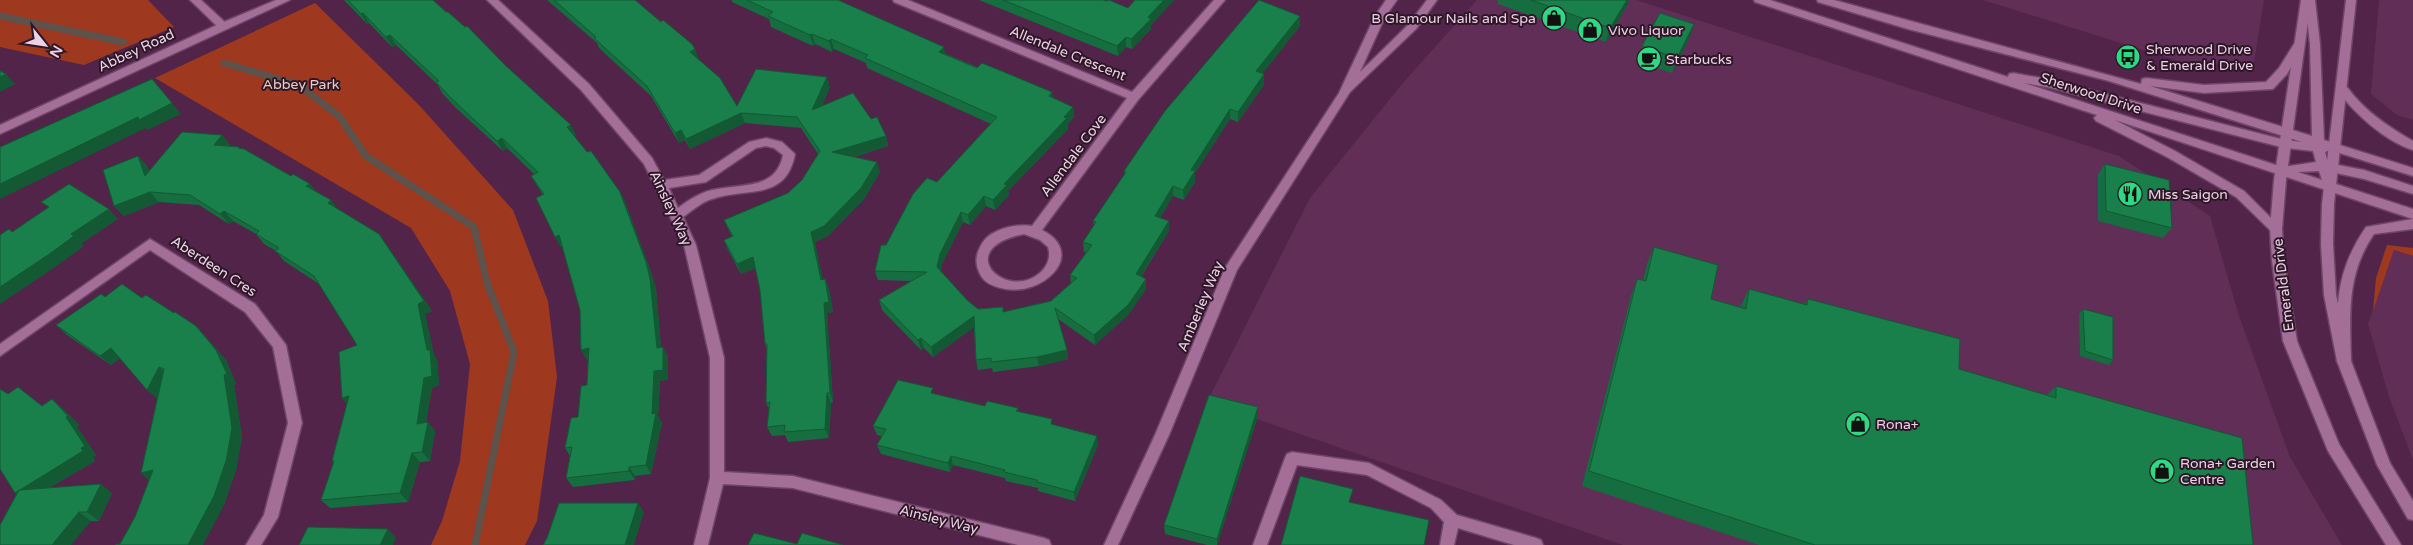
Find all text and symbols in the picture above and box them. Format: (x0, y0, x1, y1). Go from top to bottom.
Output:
shop icon: B Glamour Nails and Spa (1541, 5, 1567, 31)
place label: B Glamour Nails and Spa (1371, 10, 1536, 27)
shop icon: Vivo Liquor (1577, 17, 1603, 43)
north arrow (20, 20, 70, 70)
street label: Allendale Crescent (1007, 22, 1129, 85)
place label: Vivo Liquor (1608, 22, 1684, 39)
street label: Abbey Road (95, 25, 177, 76)
place label: Sherwood Drive & Emerald Drive (2146, 41, 2253, 74)
text: N (46, 42, 66, 60)
bus stop icon: Sherwood Drive & Emerald Drive (2115, 44, 2141, 70)
cafe icon: Starbucks (1636, 46, 1662, 72)
place label: Starbucks (1666, 51, 1732, 68)
street label: Sherwood Drive (2038, 69, 2144, 118)
park label: Abbey Park (263, 76, 340, 93)
street label: Allendale Cove (1037, 111, 1110, 200)
street label: Ainsley Way (646, 168, 695, 249)
restaurant icon: Miss Saigon (2117, 181, 2143, 207)
place label: Miss Saigon (2148, 186, 2228, 203)
street label: Aberdeen Cres (168, 232, 260, 301)
street label: Emerald Drive (2269, 238, 2298, 332)
street label: Amberley Way (1174, 258, 1227, 354)
shop icon: Rona+ (1845, 411, 1871, 437)
place label: Rona+ (1876, 416, 1919, 433)
place label: Rona+ Garden Centre (2180, 455, 2275, 488)
shop icon: Rona+ Garden Centre (2149, 458, 2175, 484)
street label: Ainsley Way (898, 502, 980, 538)

